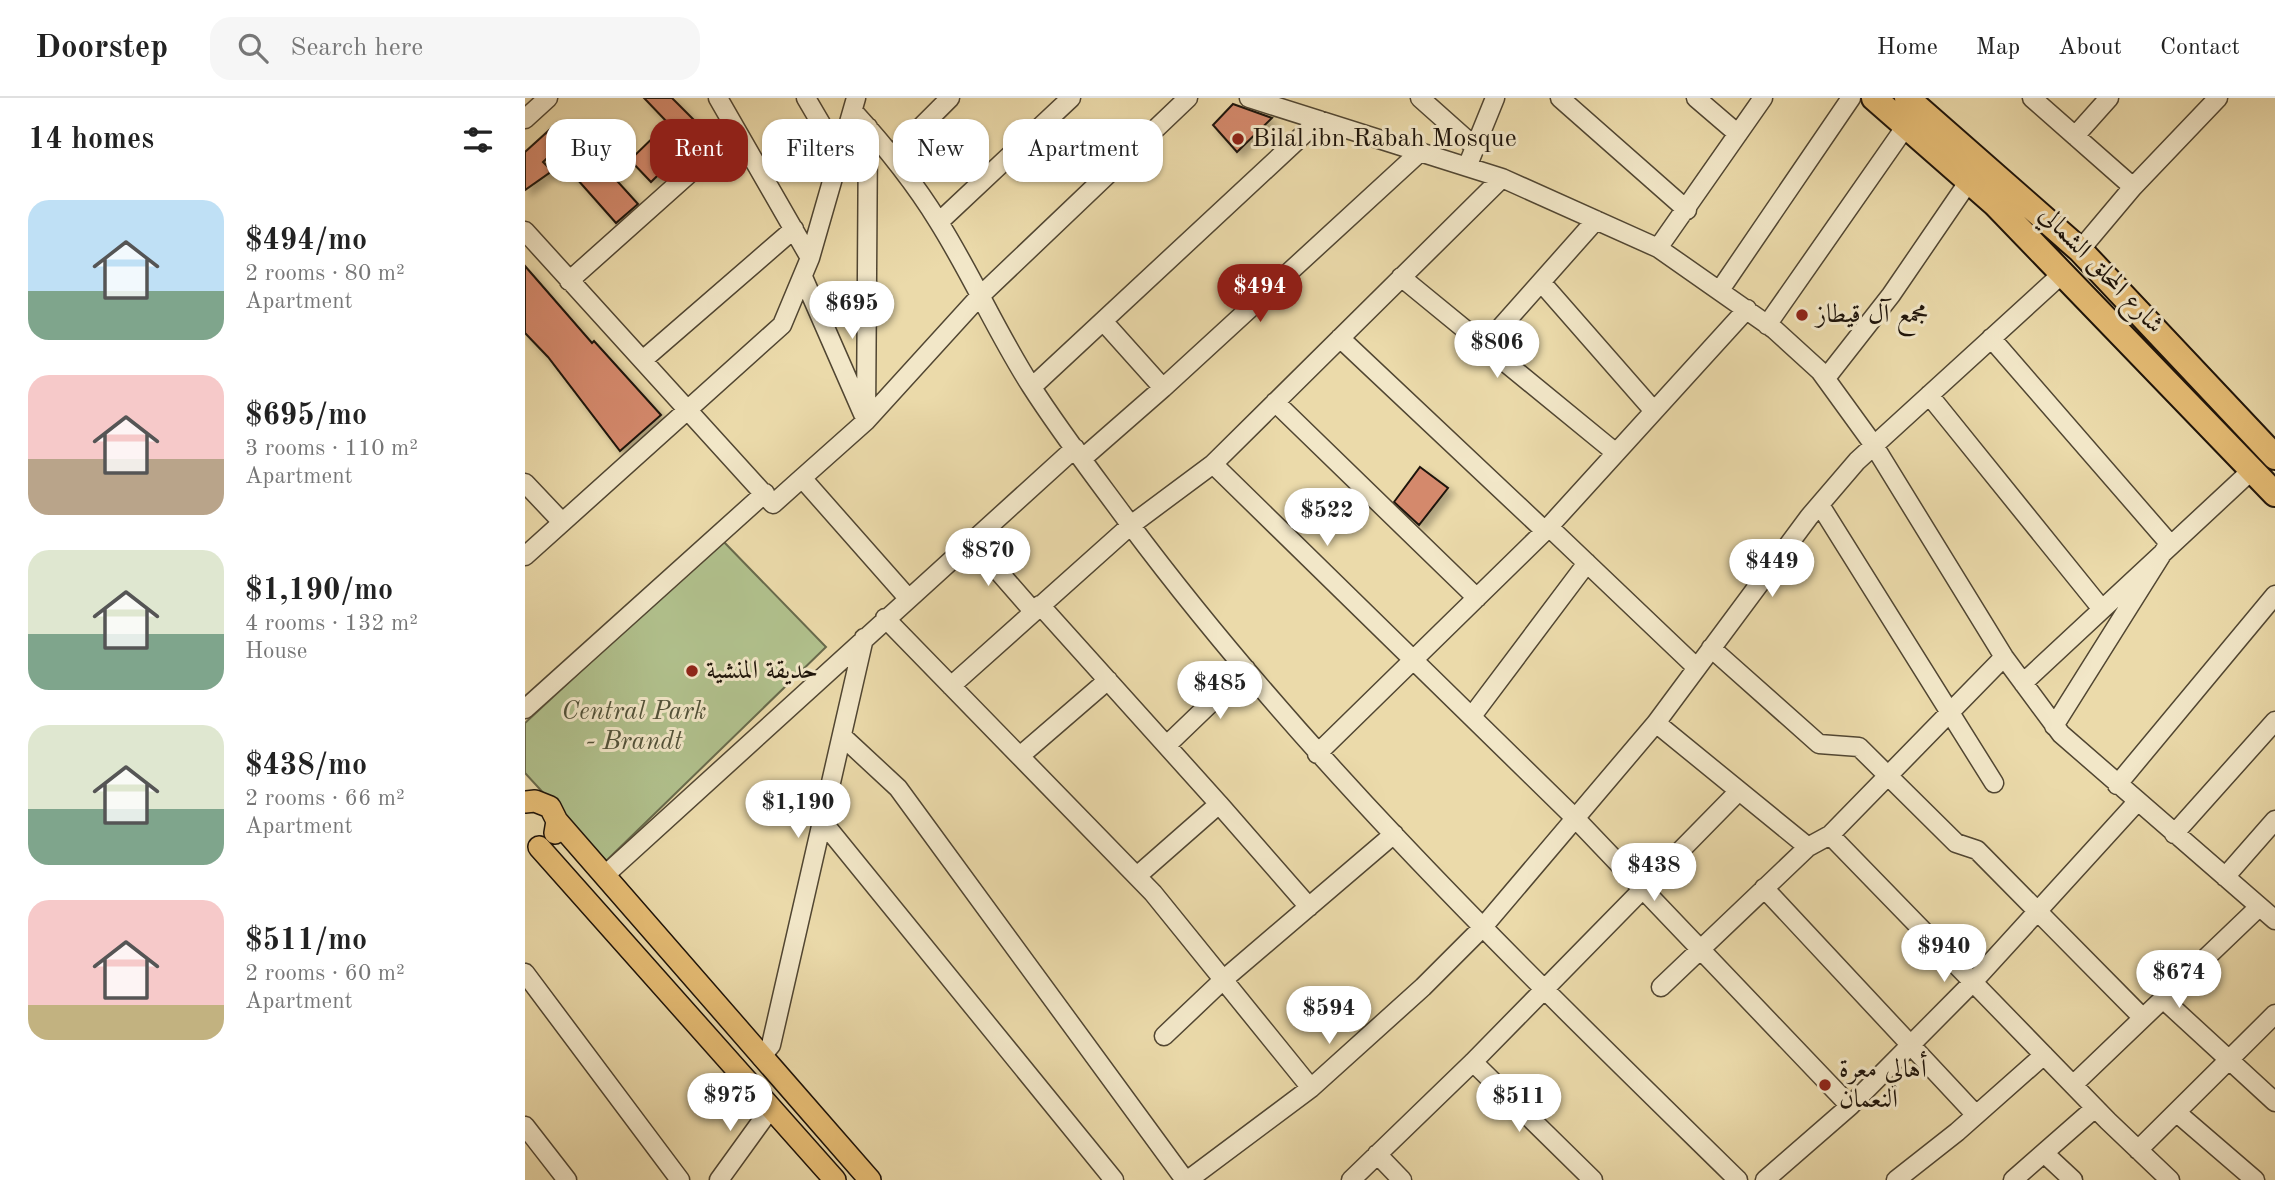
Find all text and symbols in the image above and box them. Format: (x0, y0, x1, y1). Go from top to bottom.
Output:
search box (210, 17, 700, 80)
icon: search (234, 29, 272, 67)
text: Doorstep (35, 32, 168, 65)
text: Search here (290, 35, 423, 61)
text: Home (1877, 36, 1938, 60)
text: Map (1976, 36, 2020, 60)
text: About (2058, 36, 2122, 60)
text: Contact (2160, 36, 2240, 60)
chip: Buy (546, 119, 636, 182)
chip: Rent (650, 119, 748, 182)
chip: Filters (762, 119, 879, 182)
chip: New (893, 119, 989, 182)
chip: Apartment (1003, 119, 1163, 182)
icon: filters (459, 121, 497, 159)
text: 14 homes (28, 125, 154, 155)
place label: Bilal ibn Rabah Mosque (1252, 126, 1517, 152)
marker: Bilal ibn Rabah Mosque (1230, 131, 1246, 147)
street label: شارع المحلق الشمالي (2029, 201, 2168, 344)
text: $494/mo (245, 226, 367, 256)
icon: home (84, 228, 168, 312)
text: 2 rooms · 80 m² (245, 262, 405, 285)
pin: $494 (1219, 264, 1301, 324)
text: $494 (1233, 275, 1287, 298)
pin: $695 (811, 282, 893, 341)
text: Apartment (245, 290, 353, 313)
text: $695 (825, 292, 879, 315)
place label: مجمع آل قيطاز (1813, 298, 1928, 337)
marker: مجمع آل قيطاز (1794, 307, 1810, 323)
pin: $806 (1456, 320, 1538, 380)
text: $806 (1470, 331, 1524, 354)
text: $695/mo (245, 401, 367, 431)
icon: home (84, 403, 168, 487)
text: 3 rooms · 110 m² (245, 437, 418, 460)
text: Apartment (245, 465, 353, 488)
pin: $522 (1286, 489, 1368, 548)
text: $522 (1300, 499, 1354, 522)
pin: $870 (947, 528, 1029, 588)
text: $870 (961, 539, 1015, 562)
pin: $449 (1731, 540, 1813, 599)
text: $449 (1745, 550, 1799, 573)
text: $1,190/mo (245, 576, 393, 606)
icon: home (84, 578, 168, 662)
text: 4 rooms · 132 m² (245, 612, 418, 635)
text: House (245, 640, 307, 663)
place label: حديقة المنشية (706, 658, 818, 685)
pin: $485 (1179, 662, 1261, 721)
marker: حديقة المنشية (684, 663, 700, 679)
text: $485 (1193, 672, 1247, 695)
park label: Central Park - Brandt (562, 699, 706, 755)
text: $438/mo (245, 751, 367, 781)
icon: home (84, 753, 168, 837)
pin: $1,190 (741, 780, 855, 840)
text: 2 rooms · 66 m² (245, 787, 405, 810)
text: $1,190 (761, 791, 835, 814)
text: Apartment (245, 815, 353, 838)
pin: $438 (1613, 844, 1695, 903)
text: $438 (1627, 854, 1681, 877)
pin: $940 (1903, 924, 1985, 984)
text: $511/mo (245, 926, 367, 956)
icon: home (84, 928, 168, 1012)
text: $940 (1917, 935, 1971, 958)
pin: $674 (2138, 950, 2220, 1010)
text: $674 (2152, 961, 2206, 984)
text: 2 rooms · 60 m² (245, 962, 405, 985)
pin: $594 (1288, 986, 1370, 1046)
text: Apartment (245, 990, 353, 1013)
text: $594 (1302, 997, 1356, 1020)
place label: أهالي معرة النعمان (1839, 1051, 1927, 1113)
pin: $975 (689, 1074, 771, 1133)
pin: $511 (1478, 1074, 1560, 1134)
marker: أهالي معرة النعمان (1817, 1077, 1833, 1093)
text: $975 (703, 1084, 757, 1107)
text: $511 (1492, 1085, 1546, 1108)

